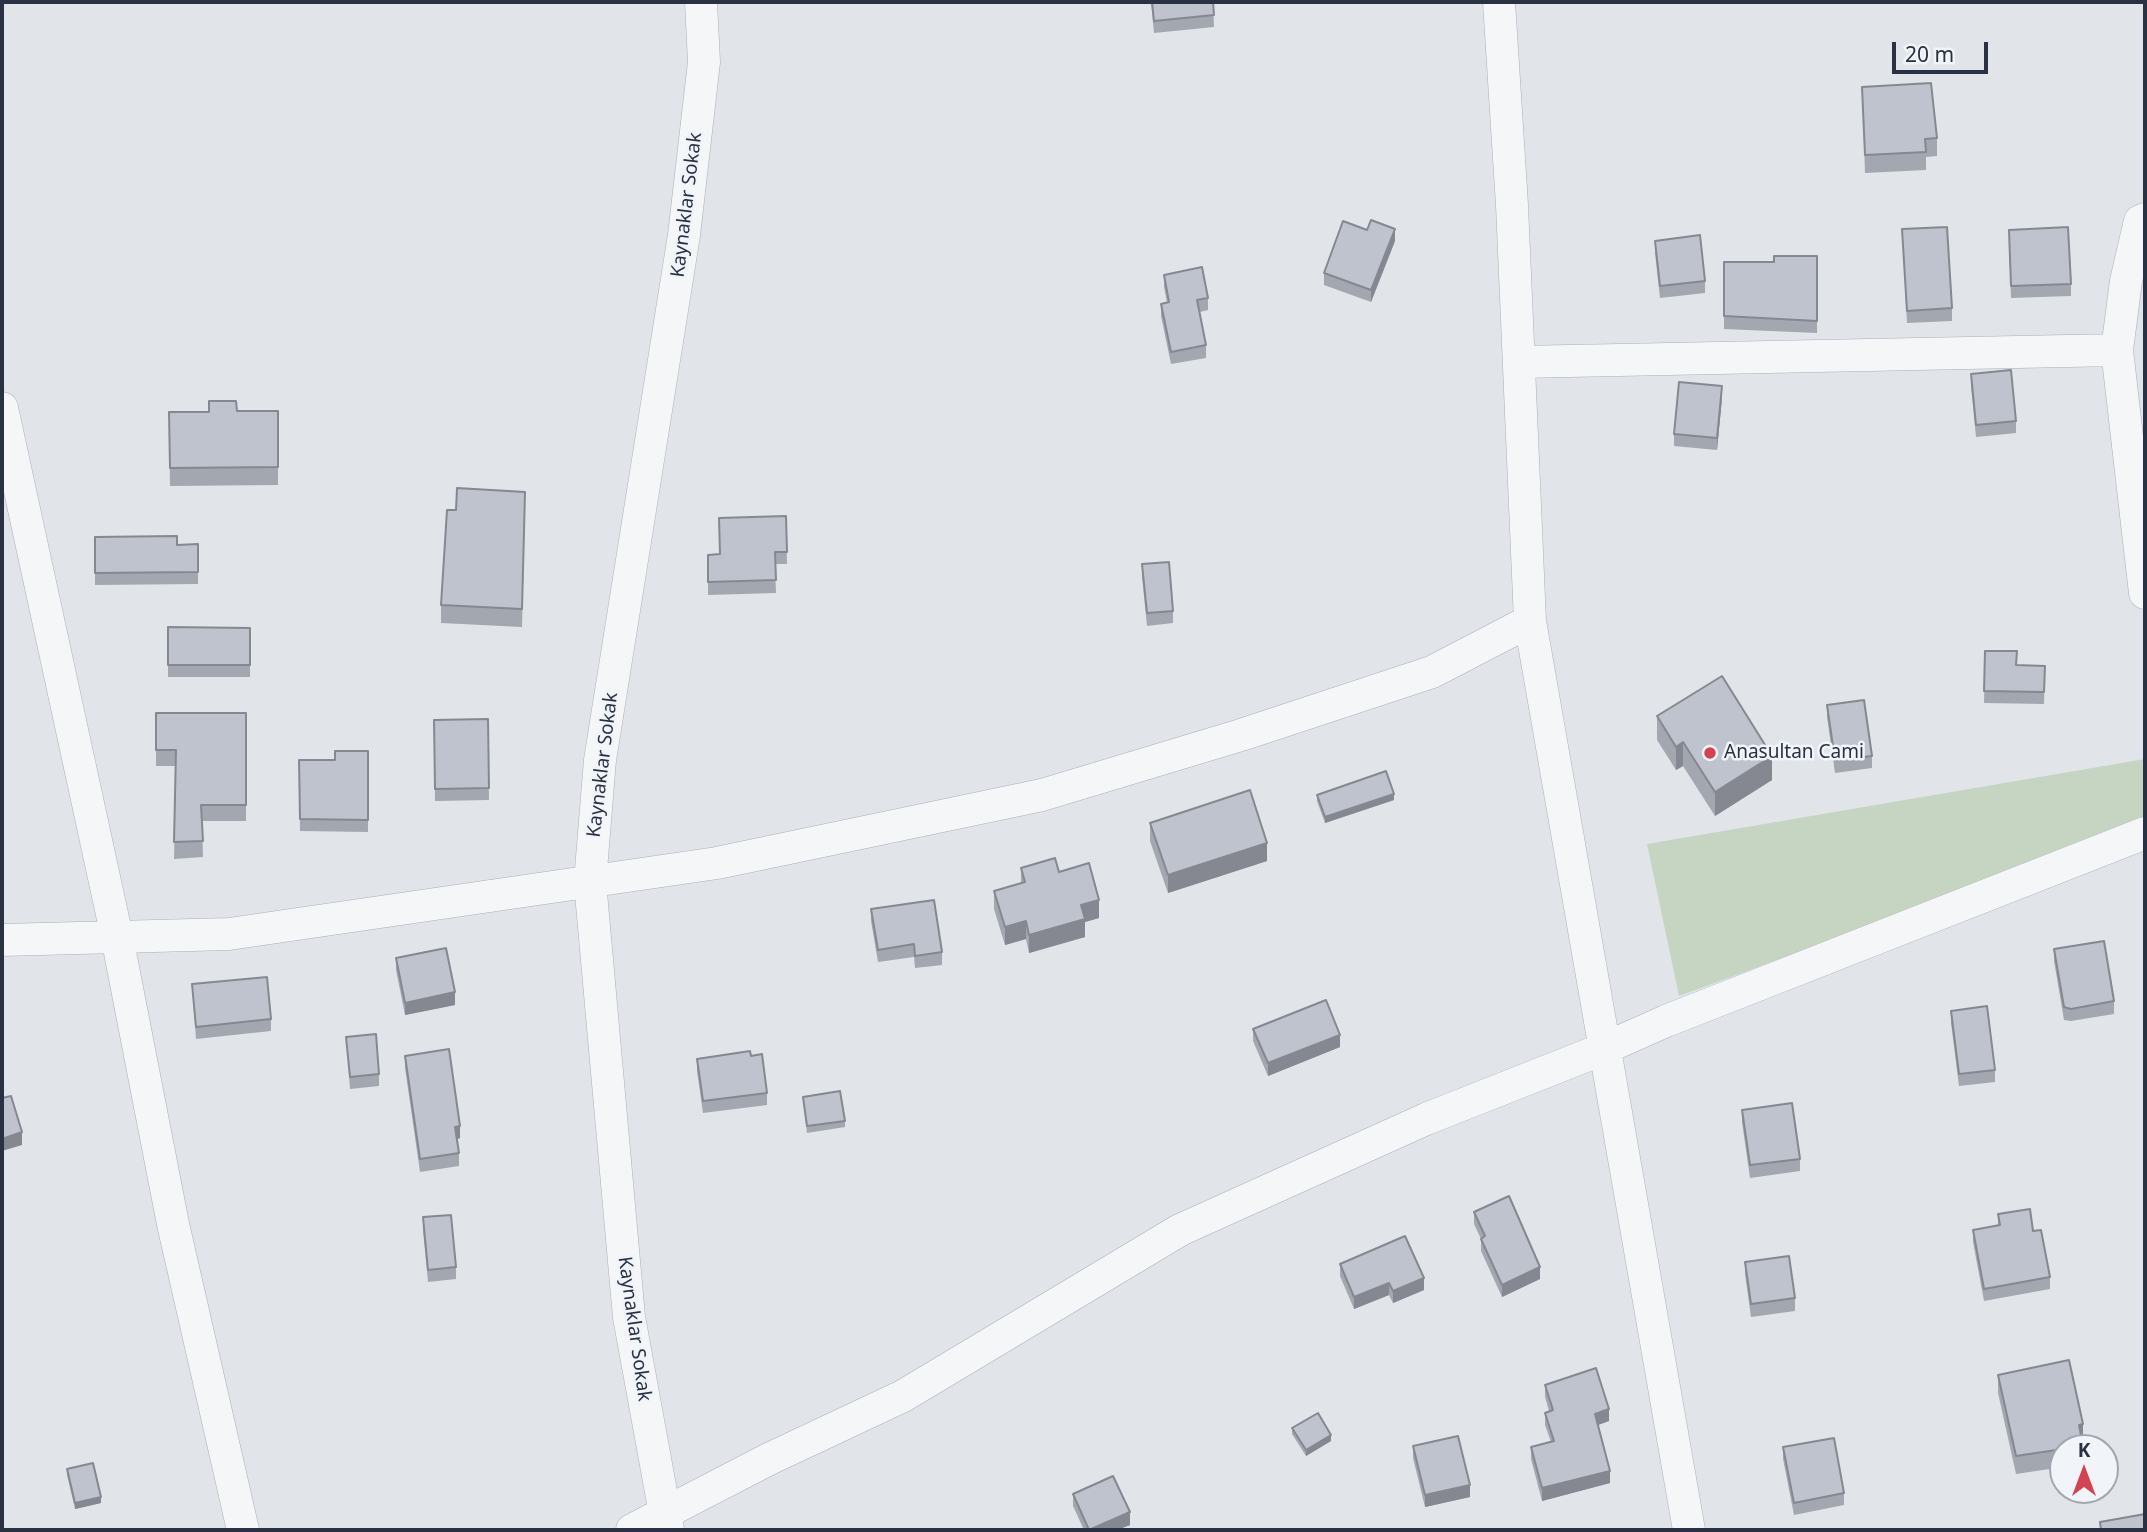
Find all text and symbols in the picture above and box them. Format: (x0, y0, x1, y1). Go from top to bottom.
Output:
scale bar (1895, 28, 1991, 72)
text: 20 m (1905, 40, 1954, 68)
street label: Kaynaklar Sokak (667, 131, 707, 279)
street label: Kaynaklar Sokak (583, 691, 623, 839)
place label: Anasultan Cami (1724, 742, 1864, 764)
marker: Anasultan Cami (1702, 745, 1718, 761)
street label: Kaynaklar Sokak (613, 1255, 655, 1403)
north arrow (2049, 1434, 2119, 1504)
text: K (2078, 1437, 2090, 1463)

